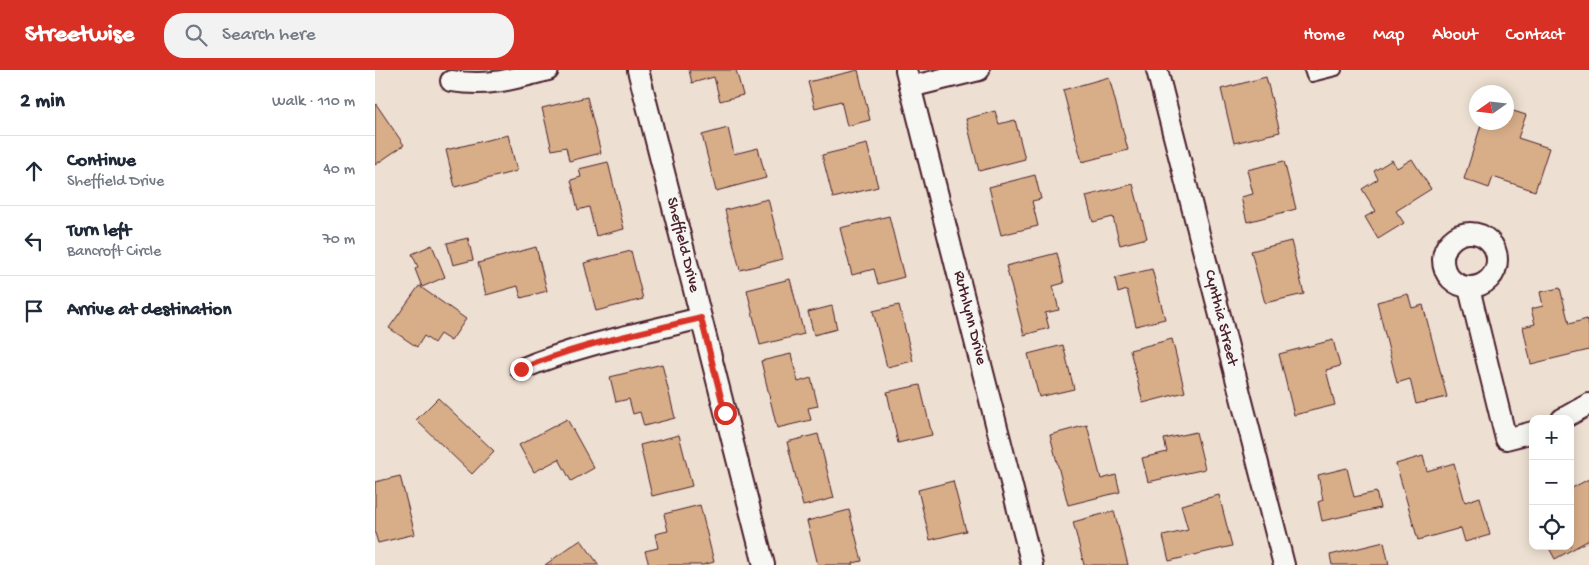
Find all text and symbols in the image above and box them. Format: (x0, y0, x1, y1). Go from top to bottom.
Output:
search box (164, 13, 514, 58)
text: Streetwise (25, 21, 134, 50)
icon: search (182, 21, 210, 49)
text: Search here (222, 24, 316, 47)
text: Home (1303, 25, 1345, 46)
text: Map (1373, 25, 1404, 46)
text: About (1432, 25, 1478, 46)
text: Contact (1506, 25, 1564, 46)
north arrow (1469, 85, 1514, 130)
text: 2 min (20, 90, 65, 115)
text: Walk · 110 m (272, 93, 355, 112)
text: Continue (67, 150, 136, 173)
icon: ahead (20, 157, 48, 185)
text: 40 m (323, 161, 355, 180)
text: Sheffield Drive (67, 173, 164, 192)
street label: Sheffield Drive (661, 195, 703, 295)
text: Turn left (67, 220, 131, 243)
icon: left (20, 227, 48, 255)
text: 70 m (322, 231, 355, 250)
text: Bancroft Circle (67, 243, 161, 262)
street label: Cynthia Street (1199, 268, 1241, 369)
street label: Ruthlynn Drive (948, 269, 990, 368)
icon: arrive (20, 297, 48, 325)
text: Arrive at destination (67, 299, 231, 322)
route end (510, 358, 533, 381)
route start (714, 402, 737, 425)
map controls (1529, 415, 1574, 550)
button: + (1529, 415, 1574, 460)
button: − (1529, 460, 1574, 505)
button: locate (1529, 505, 1574, 550)

